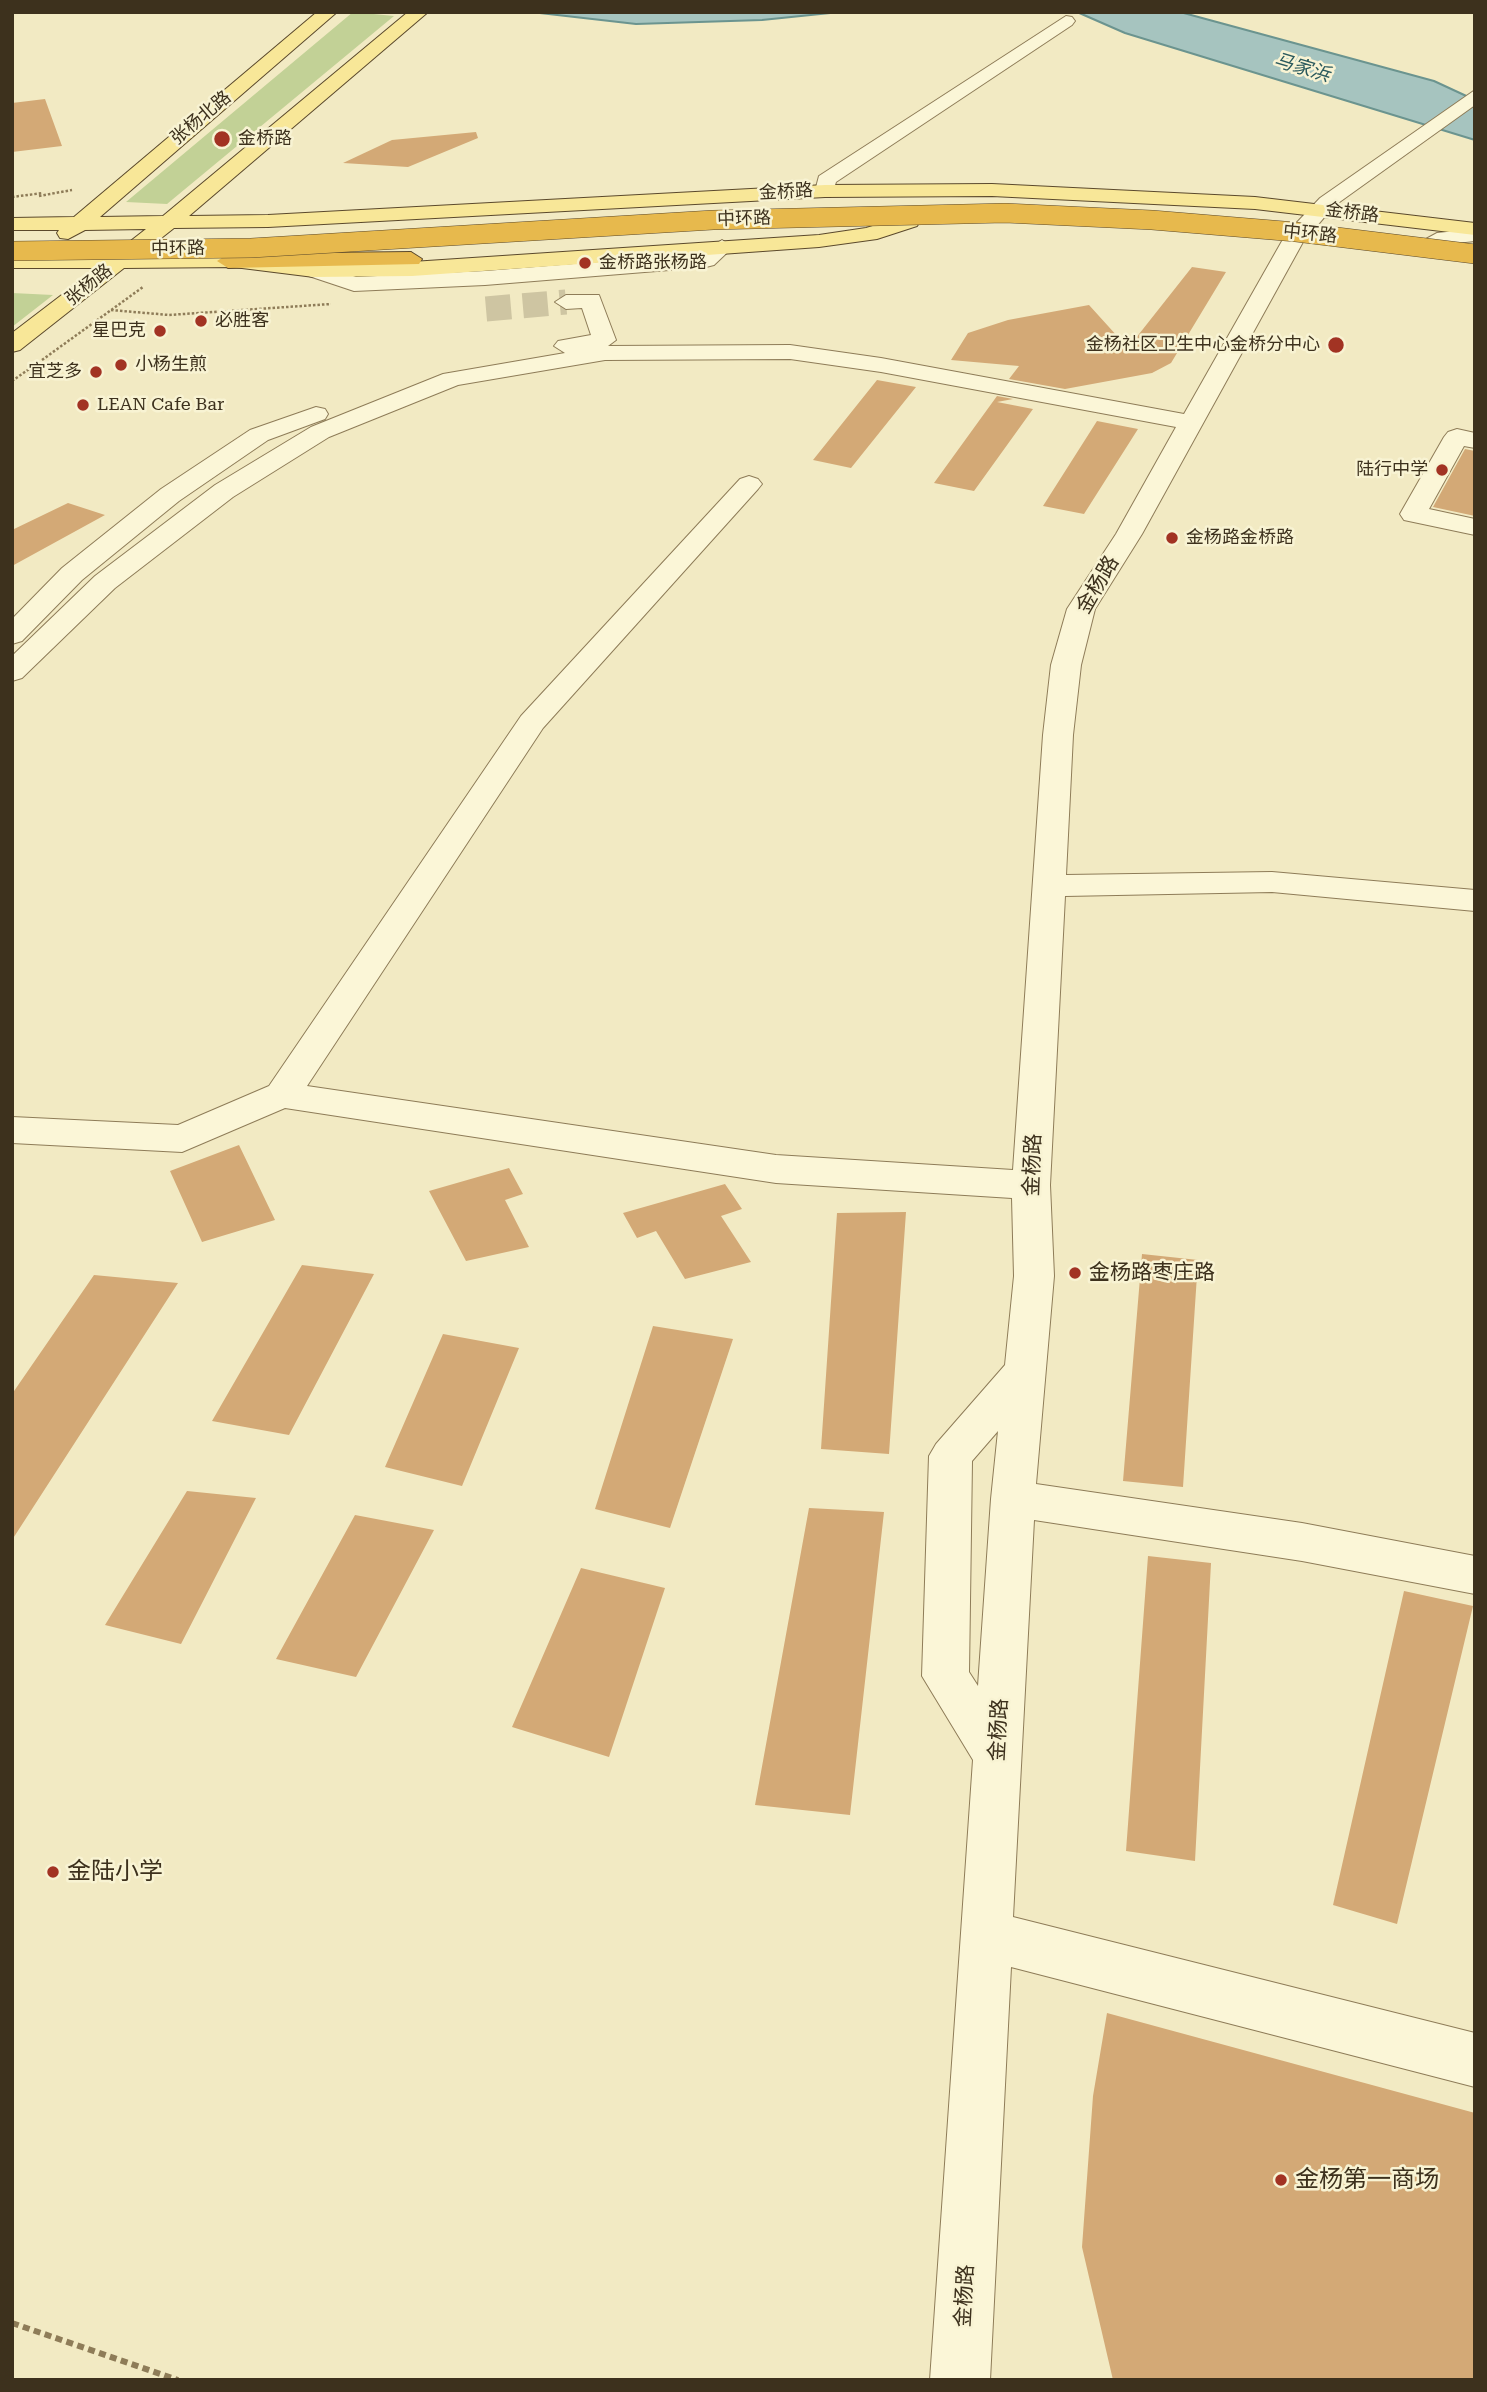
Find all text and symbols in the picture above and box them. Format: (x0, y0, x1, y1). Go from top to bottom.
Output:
water label: 马家浜 (1271, 49, 1333, 87)
street label: 张杨北路 (166, 87, 236, 149)
place label: 金桥路 (238, 128, 292, 150)
marker: 金桥路 (212, 129, 232, 149)
street label: 金桥路 (758, 180, 814, 204)
street label: 金桥路 (1324, 199, 1380, 227)
street label: 中环路 (717, 207, 771, 231)
street label: 中环路 (1282, 220, 1338, 248)
street label: 中环路 (151, 238, 205, 260)
place label: 金桥路张杨路 (599, 252, 707, 274)
marker: 金桥路张杨路 (577, 255, 593, 271)
street label: 张杨路 (61, 260, 117, 310)
place label: 必胜客 (215, 310, 269, 332)
marker: 必胜客 (193, 313, 209, 329)
place label: 星巴克 (92, 320, 146, 342)
marker: 星巴克 (152, 323, 168, 339)
place label: 金杨社区卫生中心金桥分中心 (1086, 334, 1320, 356)
marker: 金杨社区卫生中心金桥分中心 (1326, 335, 1346, 355)
place label: 小杨生煎 (135, 354, 207, 376)
marker: 小杨生煎 (113, 357, 129, 373)
place label: 宜芝多 (28, 361, 82, 383)
marker: 宜芝多 (88, 364, 104, 380)
place label: LEAN Cafe Bar (97, 394, 224, 416)
marker: LEAN Cafe Bar (75, 397, 91, 413)
place label: 陆行中学 (1356, 459, 1428, 481)
marker: 陆行中学 (1434, 462, 1450, 478)
place label: 金杨路金桥路 (1186, 527, 1294, 549)
marker: 金杨路金桥路 (1164, 530, 1180, 546)
street label: 金杨路 (1071, 551, 1125, 619)
street label: 金杨路 (1019, 1133, 1047, 1197)
place label: 金杨路枣庄路 (1089, 1260, 1215, 1286)
marker: 金杨路枣庄路 (1067, 1265, 1083, 1281)
street label: 金杨路 (985, 1698, 1013, 1762)
place label: 金陆小学 (67, 1858, 163, 1886)
marker: 金陆小学 (45, 1864, 61, 1880)
place label: 金杨第一商场 (1295, 2166, 1439, 2194)
marker: 金杨第一商场 (1273, 2172, 1289, 2188)
street label: 金杨路 (951, 2264, 979, 2328)

